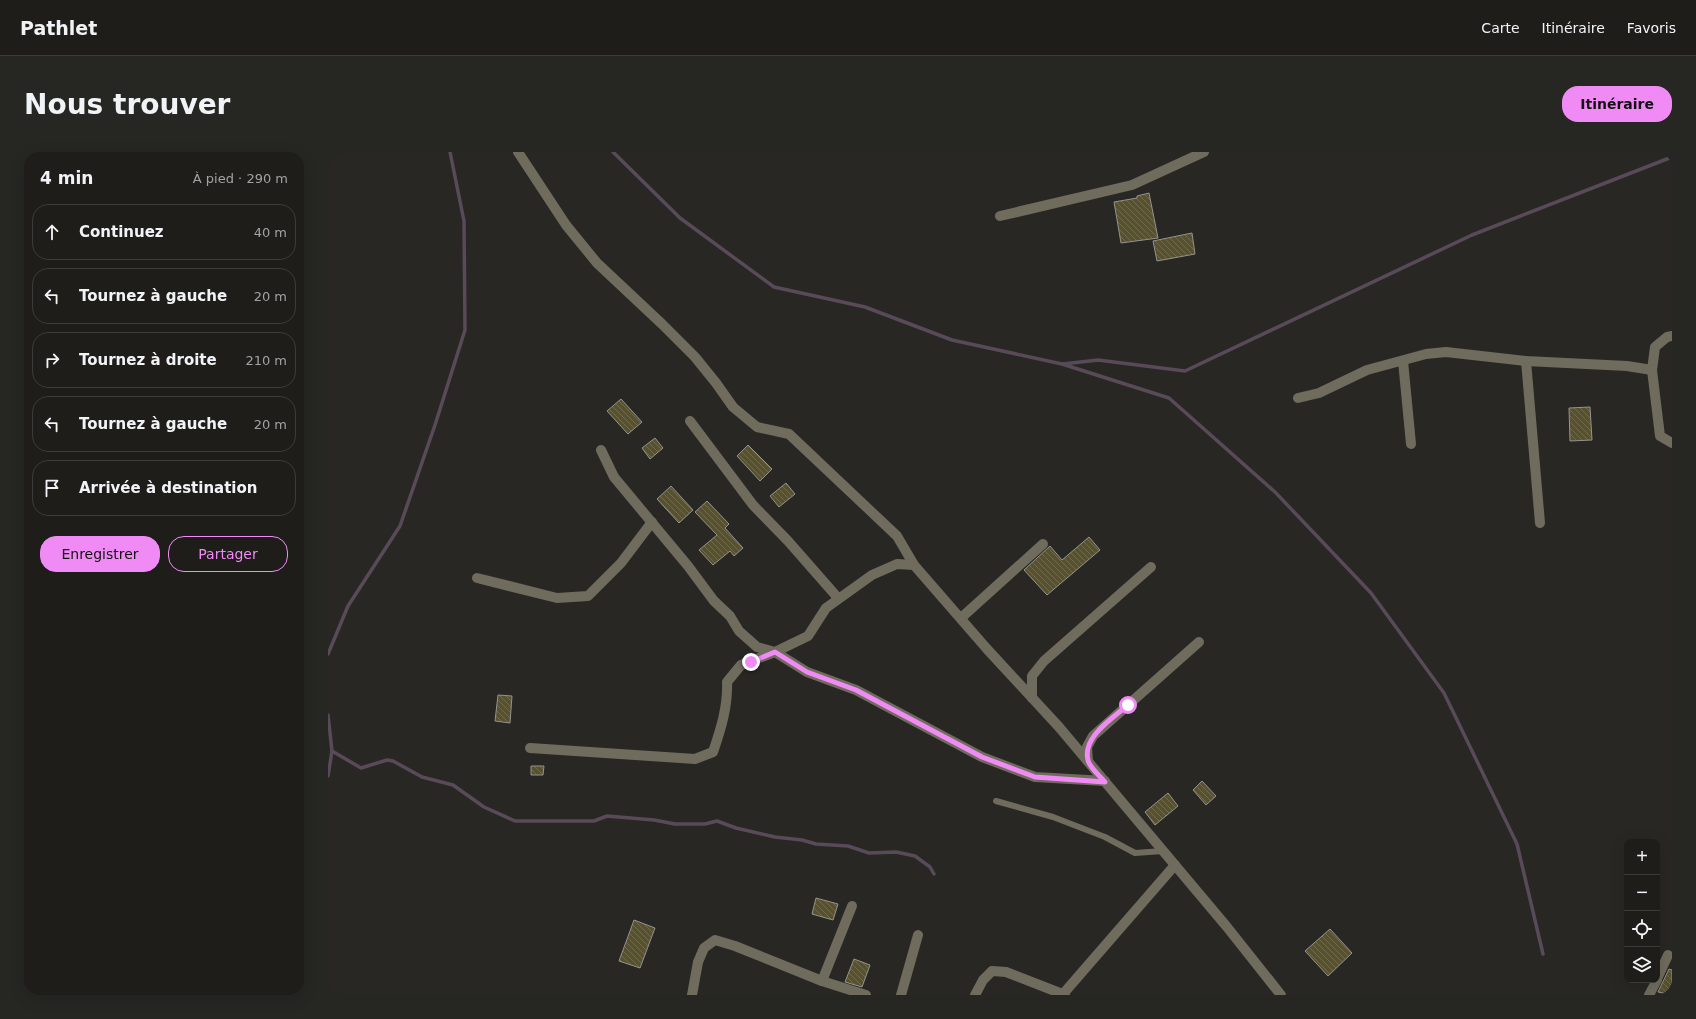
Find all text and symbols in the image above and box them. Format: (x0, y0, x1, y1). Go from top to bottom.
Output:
text: Pathlet (20, 17, 97, 39)
text: Carte (1481, 20, 1520, 36)
text: Itinéraire (1542, 20, 1605, 36)
text: Favoris (1627, 20, 1676, 36)
button: Itinéraire (1562, 86, 1672, 122)
text: Nous trouver (24, 88, 230, 121)
text: 4 min (40, 168, 93, 188)
text: À pied · 290 m (193, 171, 288, 186)
icon: ahead (41, 221, 63, 243)
text: Continuez (79, 223, 164, 241)
text: 40 m (254, 225, 287, 240)
icon: left (41, 285, 63, 307)
text: Tournez à gauche (79, 287, 227, 305)
text: 20 m (254, 289, 287, 304)
icon: right (41, 349, 63, 371)
text: Tournez à droite (79, 351, 217, 369)
text: 210 m (245, 353, 287, 368)
icon: left (41, 413, 63, 435)
text: Tournez à gauche (79, 415, 227, 433)
text: 20 m (254, 417, 287, 432)
icon: arrive (41, 477, 63, 499)
text: Arrivée à destination (79, 479, 257, 497)
button: Enregistrer (40, 536, 160, 572)
button: Partager (168, 536, 288, 572)
route end (742, 653, 760, 671)
route start (1119, 696, 1137, 714)
map controls (1624, 839, 1660, 983)
button: + (1624, 839, 1660, 875)
button: − (1624, 875, 1660, 911)
button: locate (1624, 911, 1660, 947)
button: layers (1624, 947, 1660, 983)

